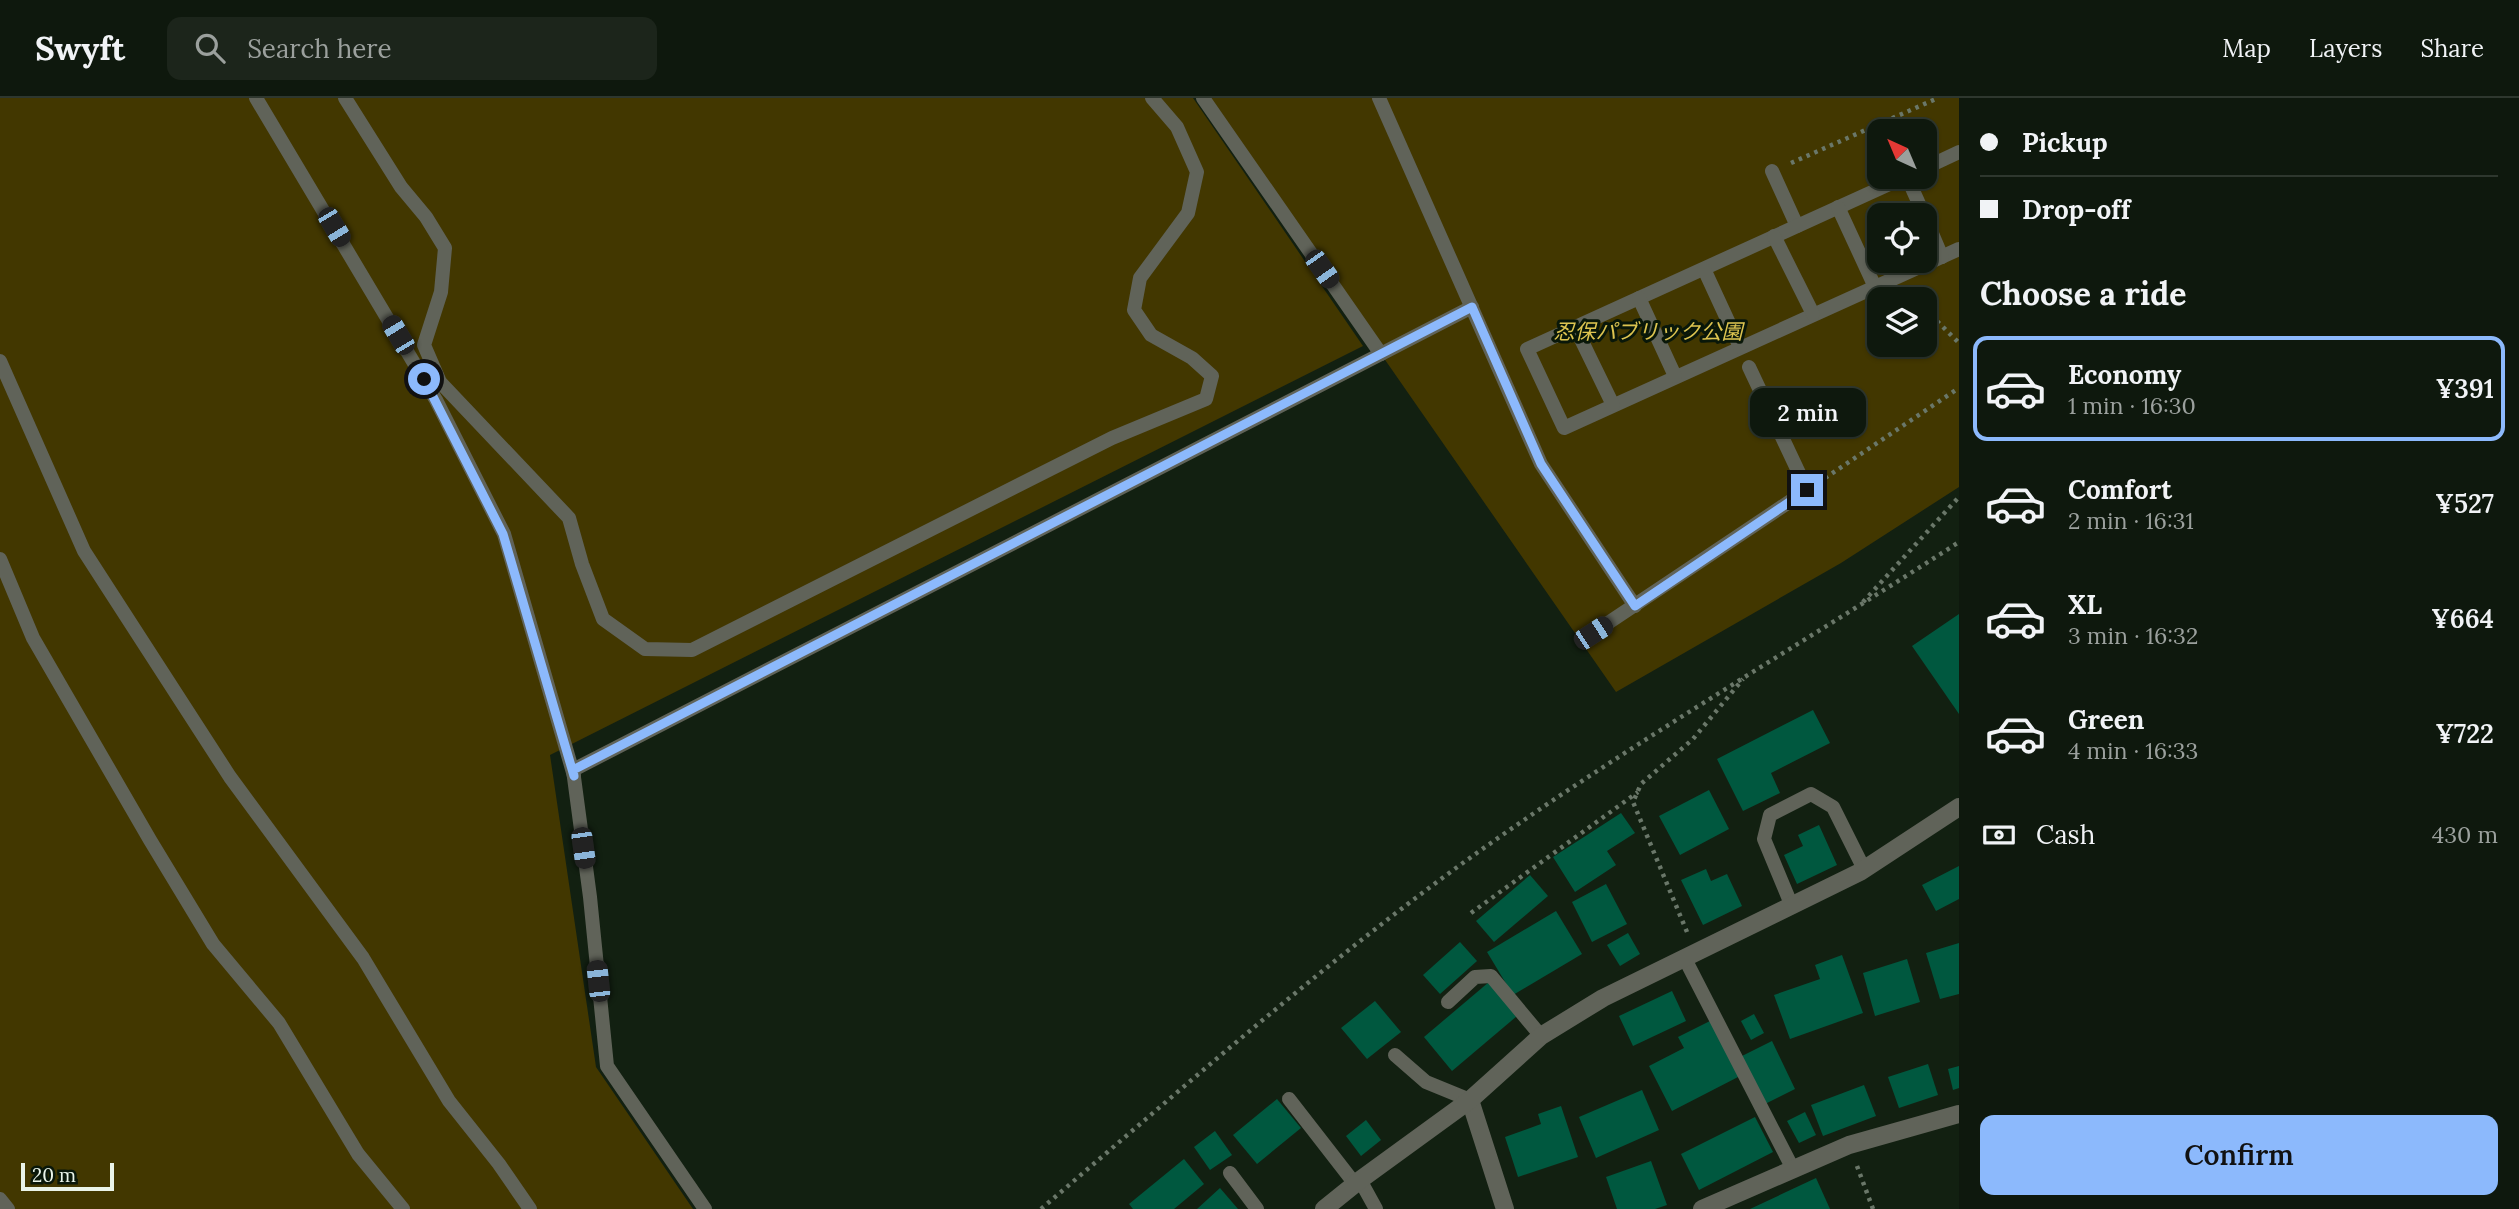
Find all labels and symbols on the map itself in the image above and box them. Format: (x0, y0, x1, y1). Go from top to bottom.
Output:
north arrow (1867, 119, 1937, 189)
car (315, 204, 354, 250)
car (1302, 246, 1343, 292)
car (379, 312, 418, 358)
park label: 忍保パブリック公園 (1554, 318, 1745, 345)
route start (408, 363, 440, 395)
callout: 2 min (1749, 388, 1865, 438)
route end (1791, 474, 1823, 506)
car (1570, 613, 1617, 653)
car (570, 826, 597, 870)
car (586, 959, 611, 1003)
scale bar (21, 1160, 114, 1192)

